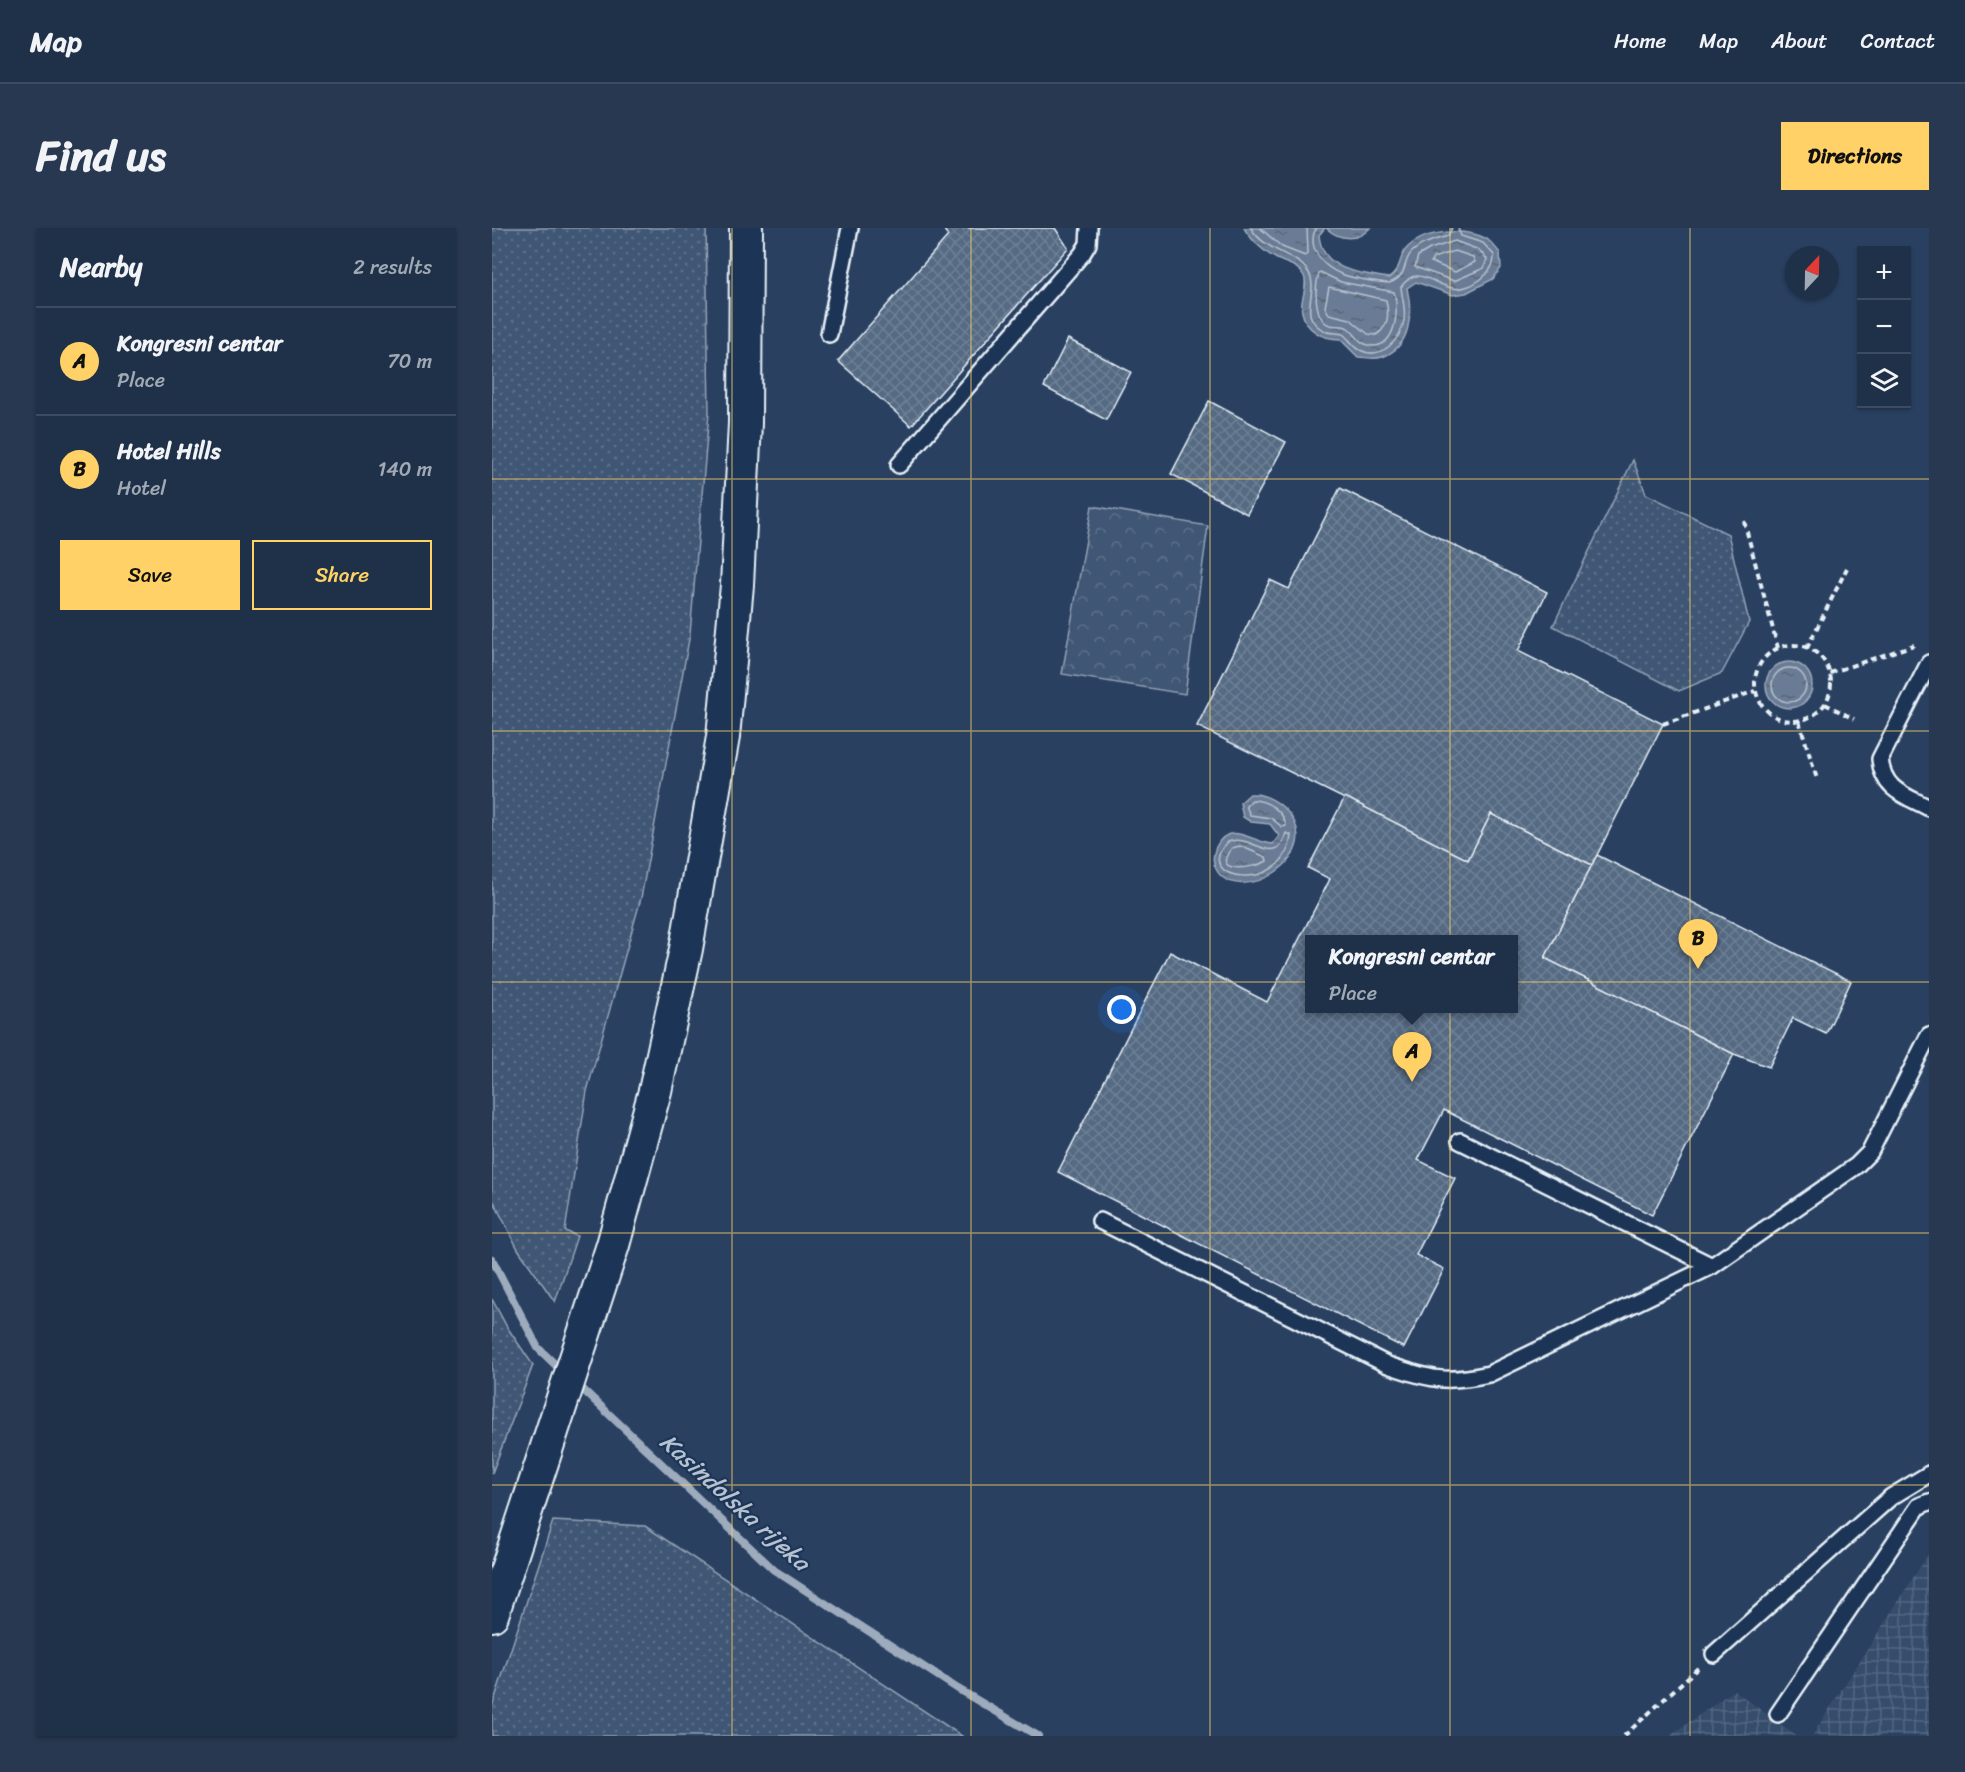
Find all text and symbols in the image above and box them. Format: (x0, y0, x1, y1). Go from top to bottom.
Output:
text: Map (30, 17, 82, 66)
text: Home (1614, 22, 1666, 60)
text: Map (1699, 22, 1738, 60)
text: About (1771, 22, 1828, 60)
text: Contact (1861, 22, 1935, 60)
text: Find us (36, 119, 166, 193)
button: Directions (1781, 122, 1929, 190)
text: Nearby (60, 244, 142, 290)
north arrow (1785, 246, 1839, 300)
map controls (1857, 246, 1911, 408)
button: + (1857, 246, 1911, 300)
text: 2 results (353, 250, 432, 285)
button: − (1857, 300, 1911, 354)
text: Kongresni centar (117, 324, 282, 363)
text: A (73, 344, 86, 379)
text: 70 m (387, 344, 432, 379)
button: layers (1857, 354, 1911, 408)
text: Place (117, 363, 165, 398)
text: Hotel Hills (117, 432, 221, 471)
text: B (73, 452, 86, 487)
text: 140 m (378, 452, 432, 487)
text: Hotel (117, 471, 166, 506)
button: Save (60, 540, 240, 610)
button: Share (252, 540, 432, 610)
pin: B (1678, 920, 1718, 969)
popup (1305, 935, 1518, 1013)
text: Kongresni centar (1329, 937, 1494, 976)
text: Place (1329, 976, 1377, 1011)
your location (1107, 995, 1136, 1024)
pin: A (1392, 1032, 1432, 1082)
water label: Kasindolska rijeka (650, 1422, 822, 1583)

